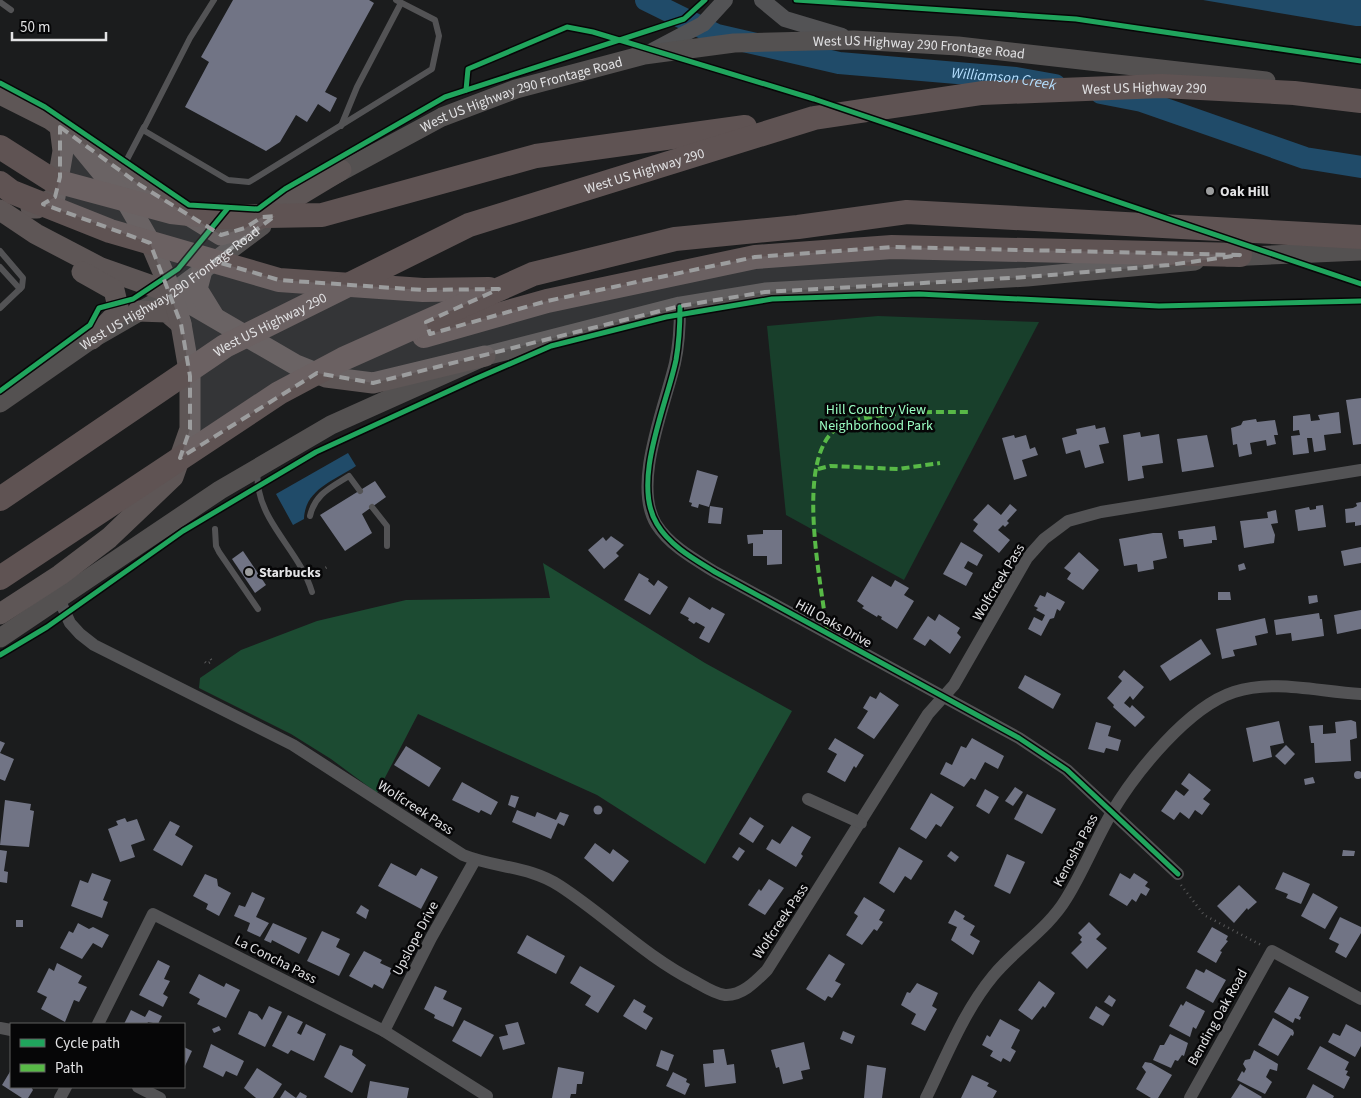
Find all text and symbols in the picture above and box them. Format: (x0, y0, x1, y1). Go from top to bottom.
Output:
scale bar (12, 10, 106, 42)
text: 50 m (20, 17, 50, 38)
street label: West US Highway 290 Frontage Road (813, 31, 1026, 65)
street label: West US Highway 290 Frontage Road (417, 52, 625, 138)
water label: Williamson Creek (951, 63, 1059, 96)
street label: West US Highway 290 (1082, 77, 1207, 100)
street label: West US Highway 290 (582, 144, 707, 200)
place label: Oak Hill (1220, 182, 1269, 202)
marker: Oak Hill (1204, 185, 1216, 197)
street label: West US Highway 290 Frontage Road (76, 222, 264, 356)
street label: West US Highway 290 (210, 288, 331, 362)
park label: Hill Country View Neighborhood Park (819, 400, 933, 436)
street label: Wolfcreek Pass (968, 540, 1030, 625)
place label: Starbucks (259, 563, 321, 583)
marker: Starbucks (243, 566, 255, 578)
street label: Hill Oaks Drive (792, 595, 875, 653)
street label: Wolfcreek Pass (374, 776, 457, 840)
street label: Kenosha Pass (1048, 811, 1103, 890)
street label: Wolfcreek Pass (748, 880, 814, 963)
street label: Upslope Drive (388, 898, 444, 979)
street label: La Concha Pass (231, 931, 320, 989)
street label: Bending Oak Road (1183, 966, 1253, 1069)
legend (10, 1023, 185, 1088)
text: Cycle path (55, 1033, 120, 1054)
text: Path (55, 1058, 83, 1079)

